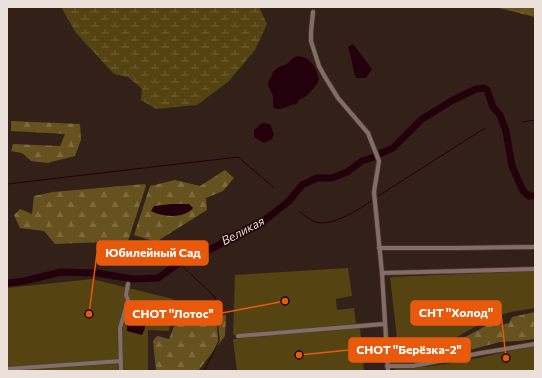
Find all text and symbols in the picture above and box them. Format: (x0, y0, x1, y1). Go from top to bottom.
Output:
water label: Великая (219, 213, 266, 247)
callout: Юбилейный Сад (97, 241, 208, 265)
text: Юбилейный Сад (105, 245, 201, 259)
callout: СНОТ "Лотос" (125, 301, 222, 325)
callout: СНТ "Холод" (411, 301, 501, 325)
text: СНТ "Холод" (419, 305, 493, 319)
text: СНОТ "Лотос" (132, 306, 214, 320)
callout: СНОТ "Берёзка-2" (349, 338, 470, 362)
text: СНОТ "Берёзка-2" (356, 342, 462, 356)

